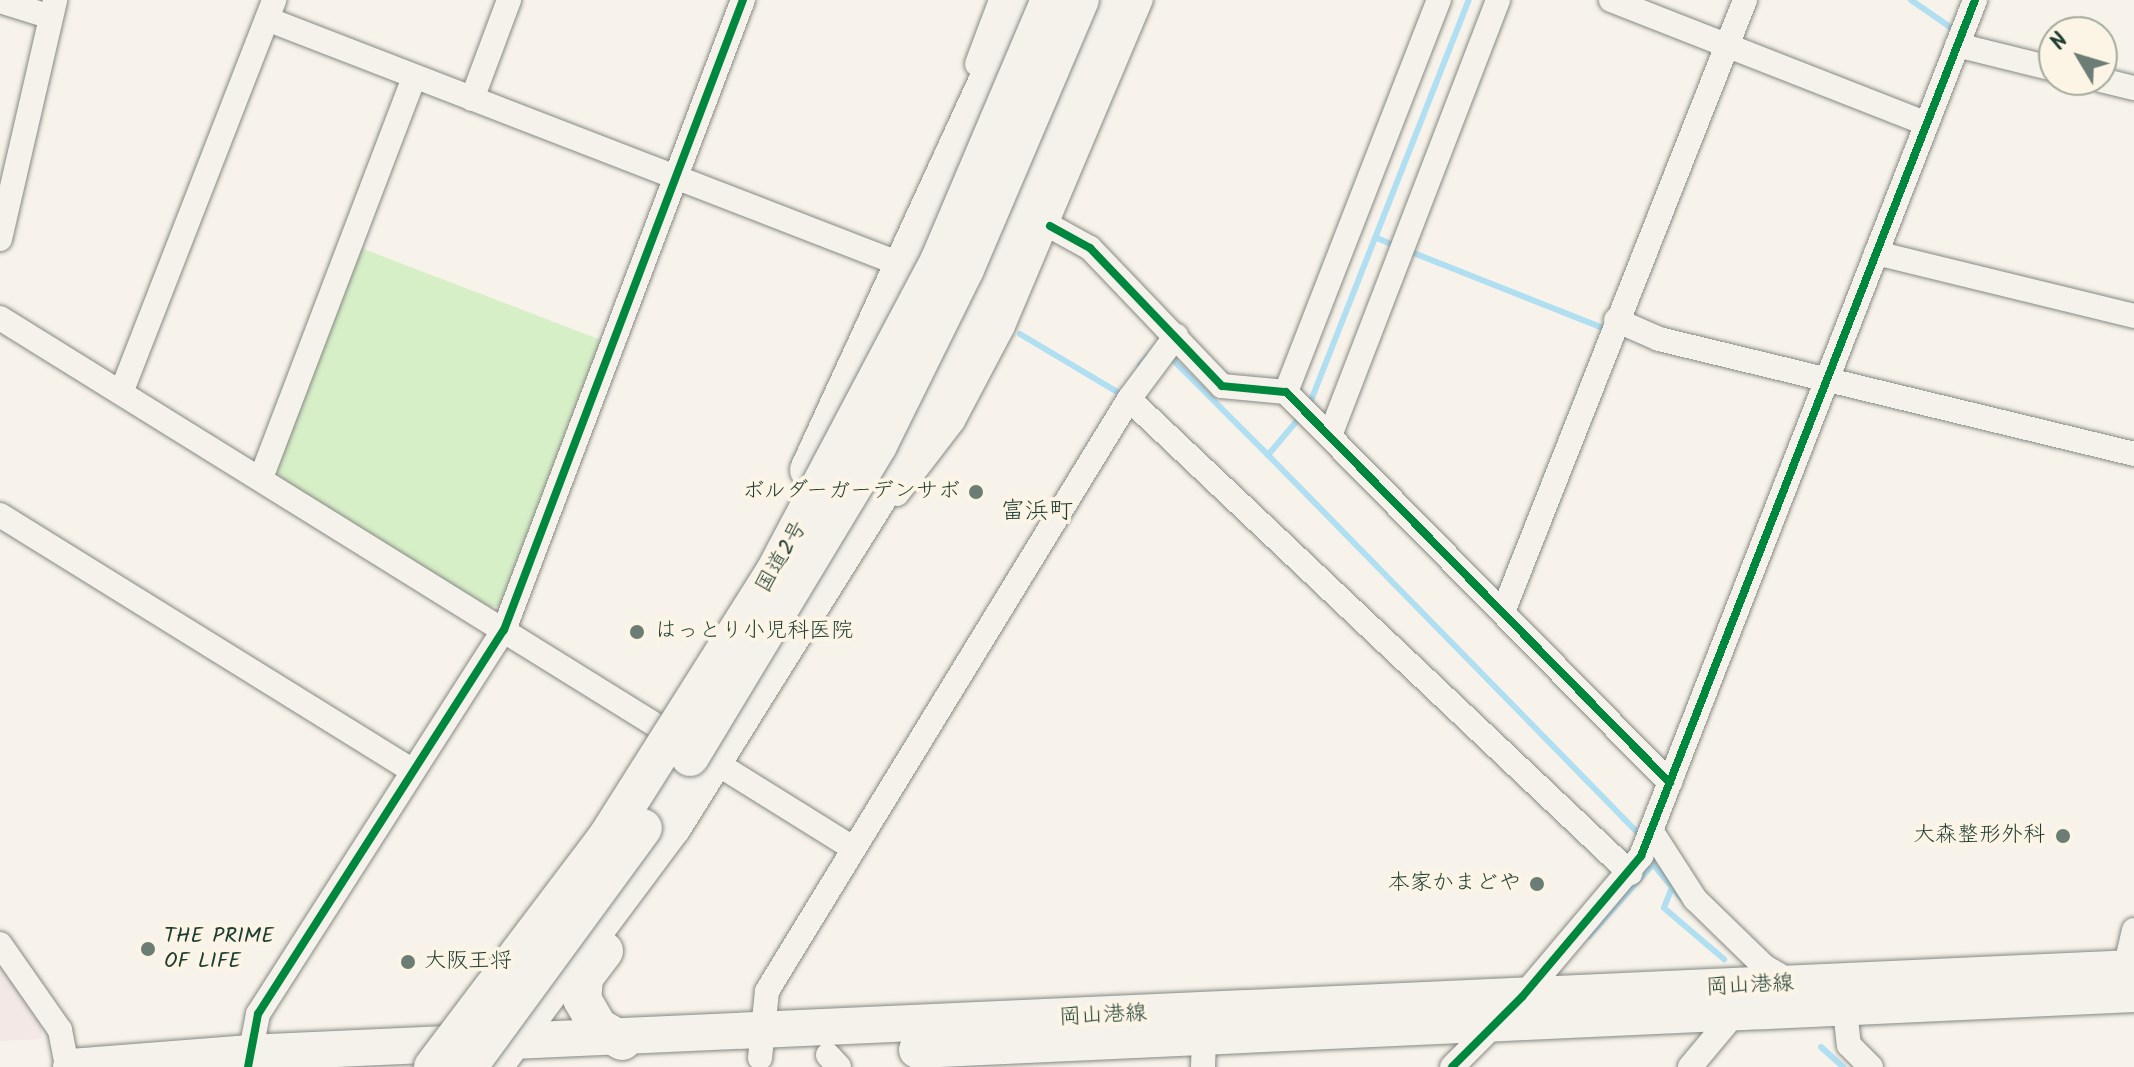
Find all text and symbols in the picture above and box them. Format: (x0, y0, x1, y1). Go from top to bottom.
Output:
north arrow (2038, 16, 2118, 96)
text: N (2042, 26, 2078, 58)
place label: ボルダーガーデンサボ (742, 479, 960, 505)
marker: ボルダーガーデンサボ (967, 483, 985, 501)
district label: 富浜町 (1001, 498, 1073, 526)
street label: 国道2号 (751, 516, 813, 598)
place label: はっとり小児科医院 (655, 619, 853, 645)
marker: はっとり小児科医院 (626, 621, 648, 643)
place label: 大森整形外科 (1913, 823, 2045, 849)
marker: 大森整形外科 (2052, 825, 2074, 847)
place label: 本家かまどや (1389, 871, 1521, 897)
marker: 本家かまどや (1528, 875, 1546, 893)
place label: THE PRIME OF LIFE (164, 923, 274, 974)
marker: THE PRIME OF LIFE (139, 940, 157, 958)
place label: 大阪王将 (424, 949, 512, 975)
marker: 大阪王将 (399, 953, 417, 971)
street label: 岡山港線 (1705, 971, 1795, 1001)
street label: 岡山港線 (1058, 1001, 1148, 1031)

